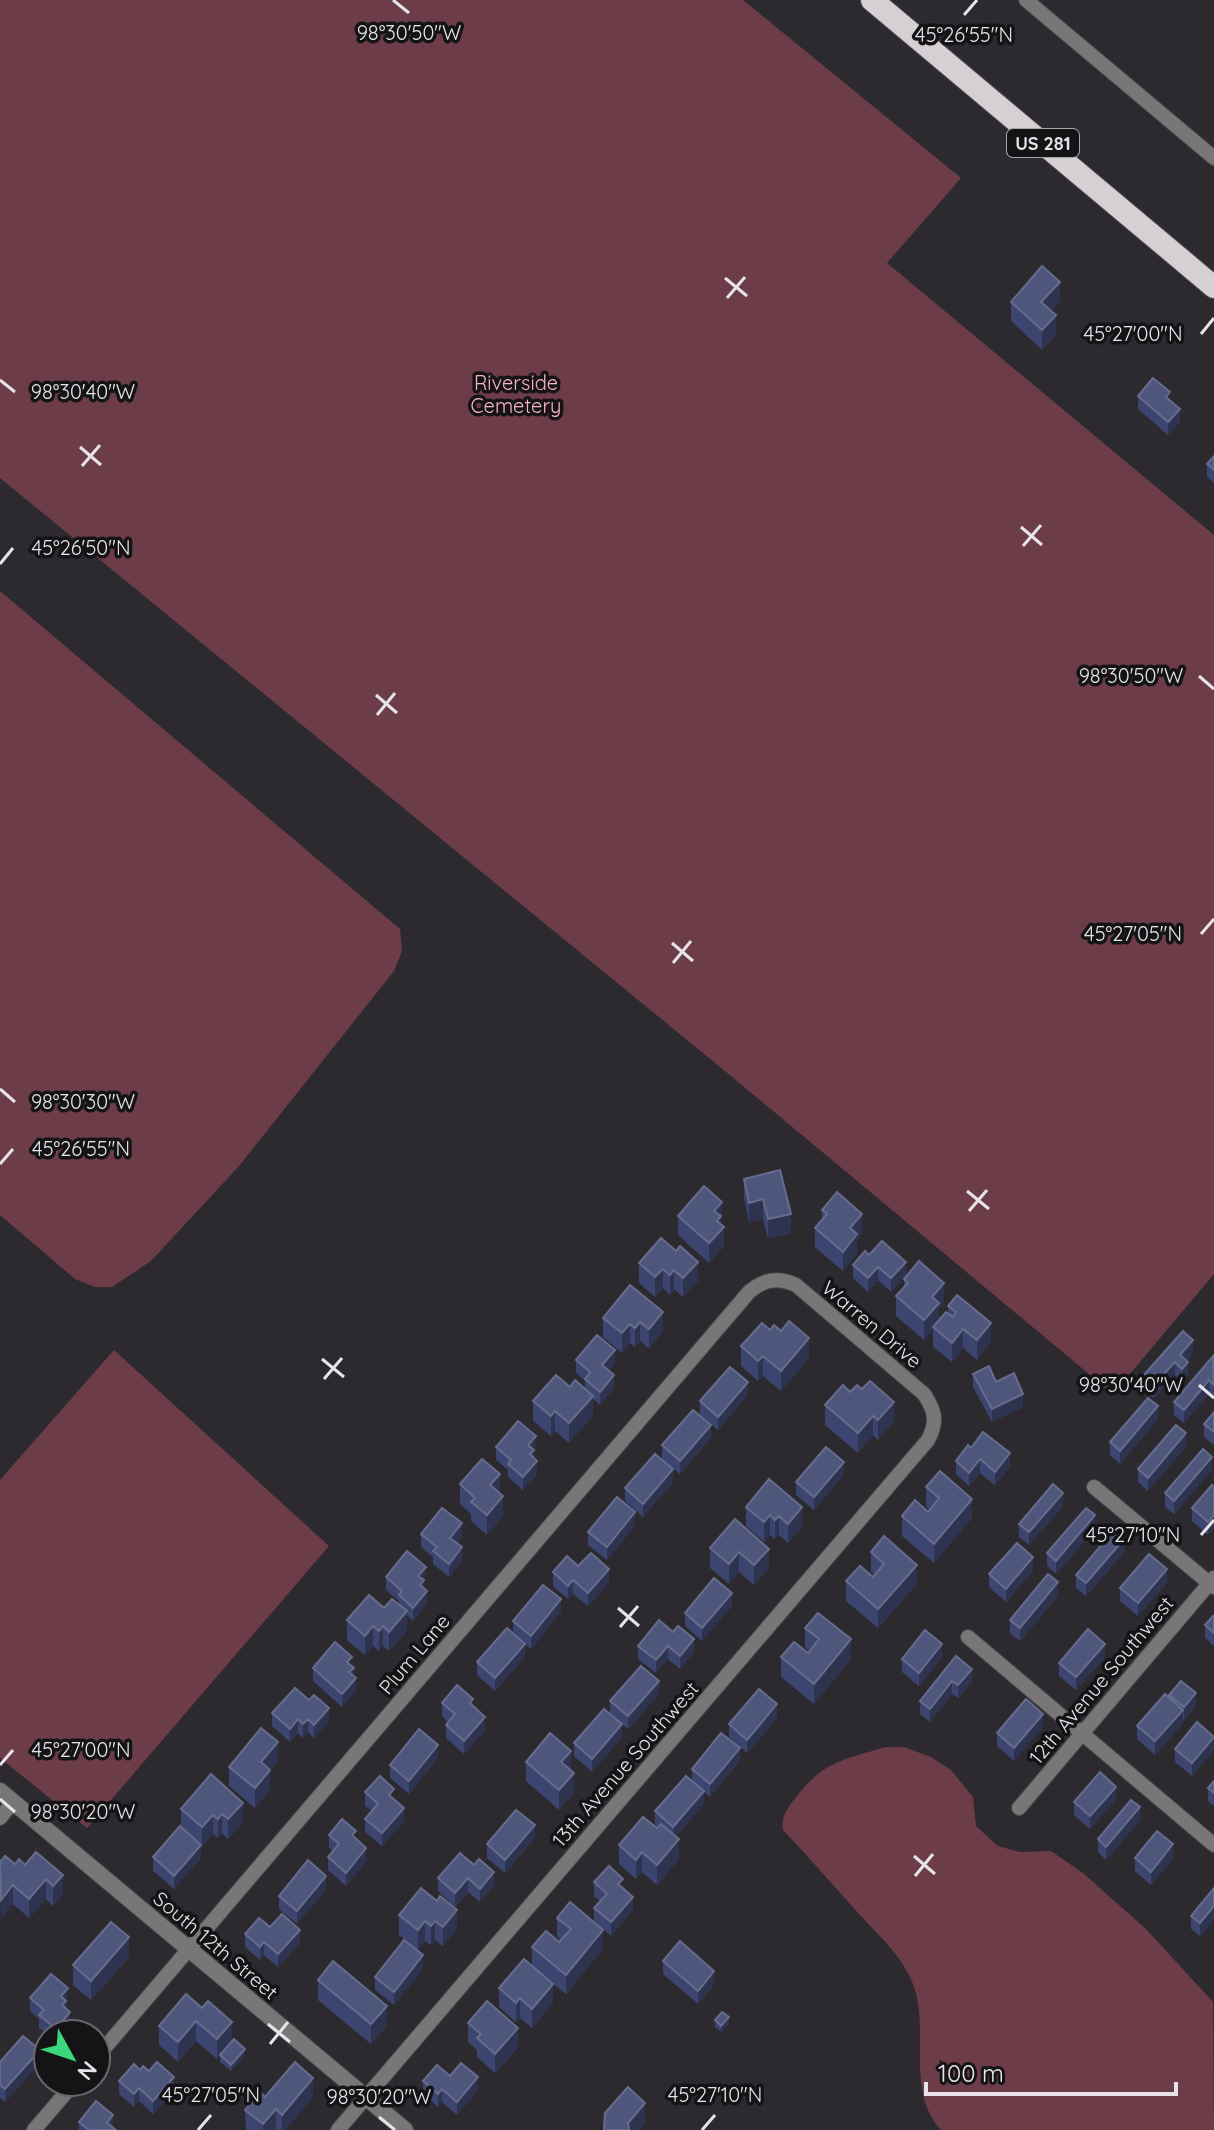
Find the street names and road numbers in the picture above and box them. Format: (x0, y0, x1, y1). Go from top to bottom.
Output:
road number: US 281 (1007, 129, 1079, 157)
street label: Warren Drive (817, 1275, 927, 1373)
street label: 12th Avenue Southwest (1024, 1591, 1179, 1769)
street label: Plum Lane (373, 1609, 455, 1699)
street label: 13th Avenue Southwest (546, 1676, 704, 1852)
street label: South 12th Street (149, 1886, 284, 2005)

